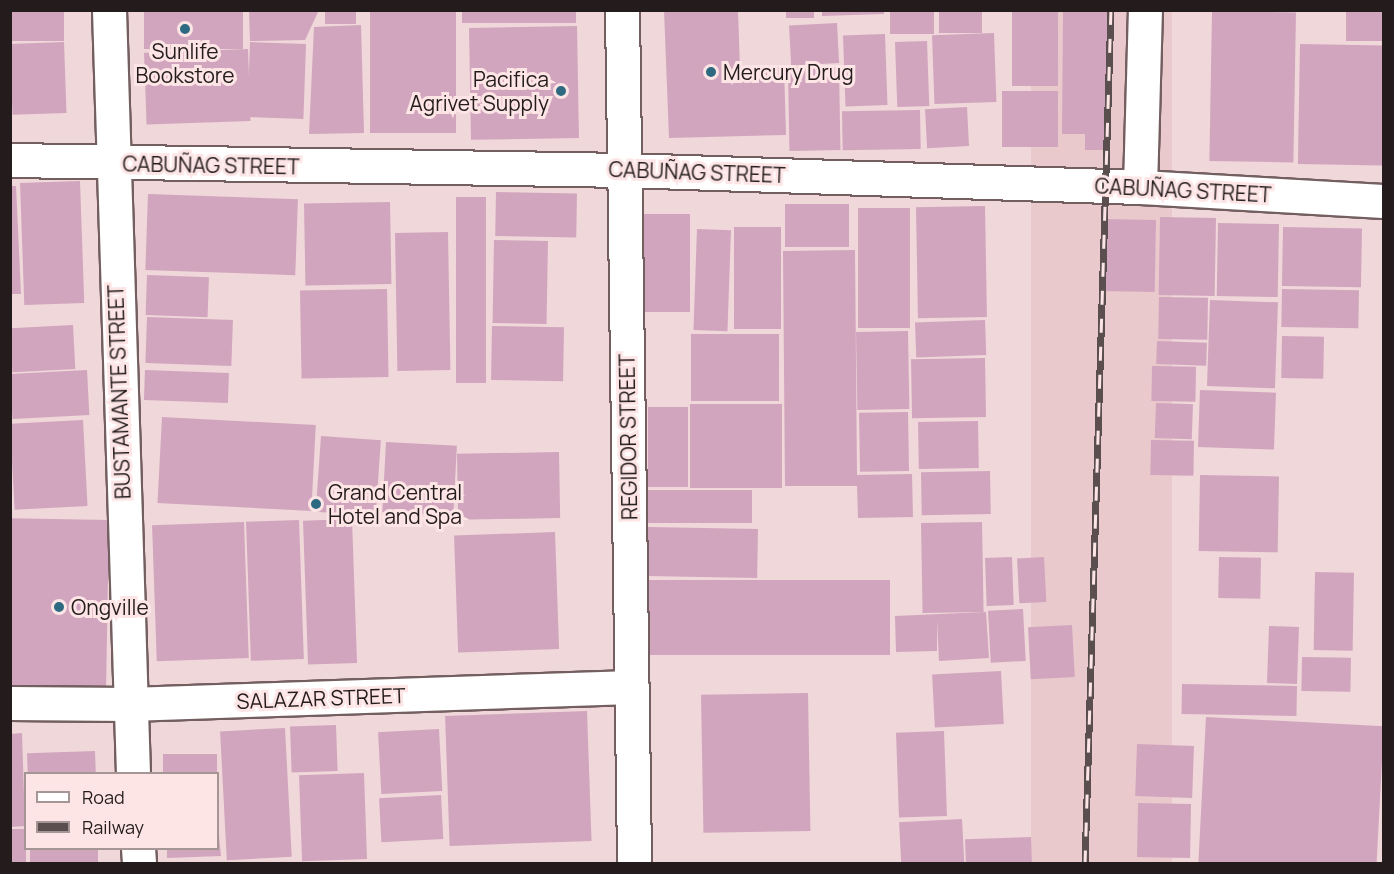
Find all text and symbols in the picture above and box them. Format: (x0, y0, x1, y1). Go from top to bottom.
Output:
marker: Sunlife Bookstore (178, 22, 192, 36)
place label: Sunlife Bookstore (136, 38, 234, 88)
place label: Mercury Drug (723, 59, 854, 85)
marker: Mercury Drug (704, 65, 718, 79)
place label: Pacifica Agrivet Supply (409, 66, 549, 116)
marker: Pacifica Agrivet Supply (554, 84, 568, 98)
street label: CABUÑAG STREET (122, 151, 300, 179)
street label: CABUÑAG STREET (608, 156, 786, 188)
street label: CABUÑAG STREET (1094, 173, 1272, 207)
street label: BUSTAMANTE STREET (103, 284, 135, 500)
street label: REGIDOR STREET (614, 354, 642, 520)
place label: Grand Central Hotel and Spa (328, 479, 462, 529)
marker: Grand Central Hotel and Spa (309, 497, 323, 511)
place label: Ongville (71, 594, 149, 620)
marker: Ongville (52, 600, 66, 614)
street label: SALAZAR STREET (236, 682, 406, 714)
legend (24, 772, 219, 850)
text: Road (82, 785, 125, 809)
text: Railway (82, 815, 144, 839)

